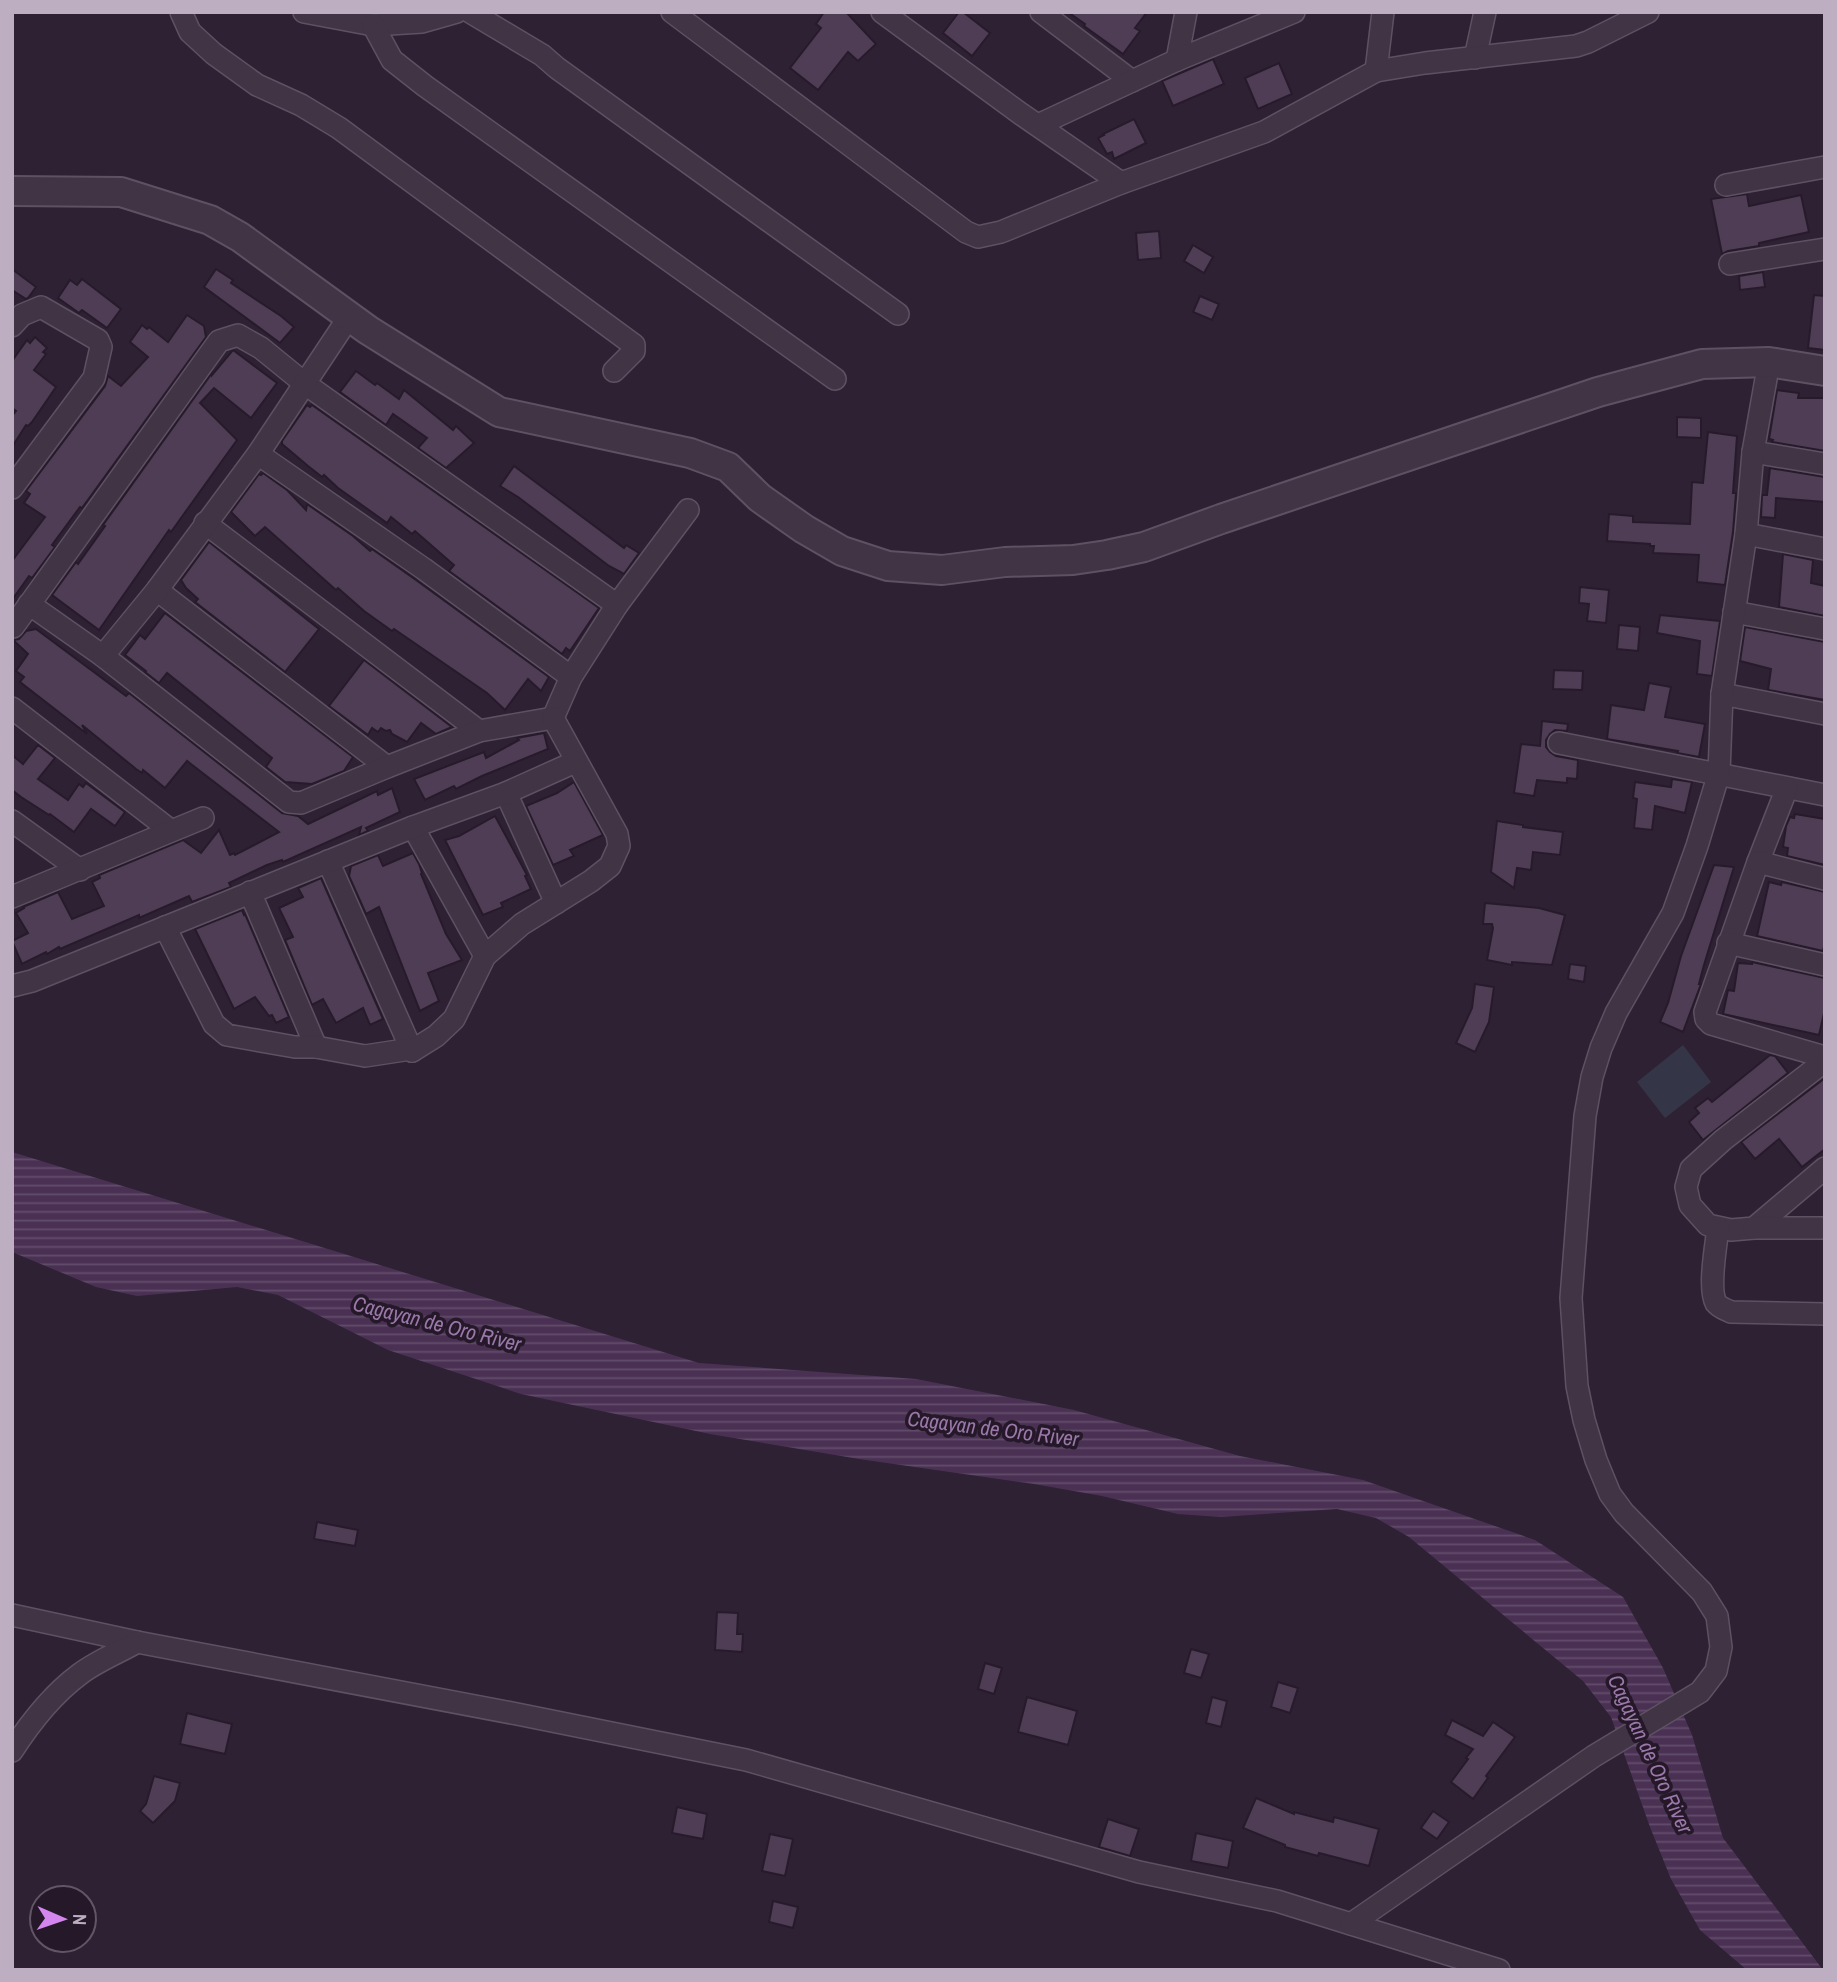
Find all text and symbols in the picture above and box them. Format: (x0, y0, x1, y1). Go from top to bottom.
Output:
water label: Cagayan de Oro River (350, 1289, 525, 1359)
water label: Cagayan de Oro River (906, 1404, 1082, 1454)
water label: Cagayan de Oro River (1601, 1670, 1701, 1839)
north arrow (28, 1884, 98, 1954)
text: N (67, 1914, 93, 1926)

